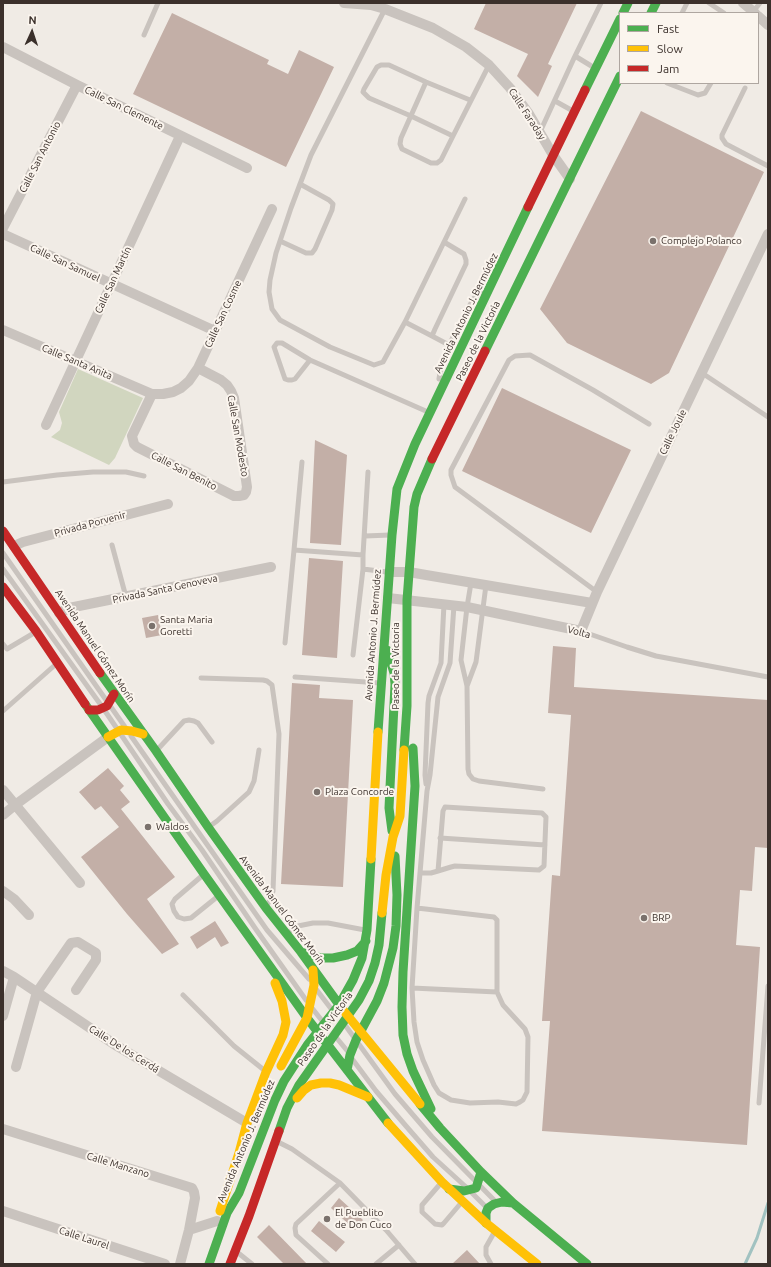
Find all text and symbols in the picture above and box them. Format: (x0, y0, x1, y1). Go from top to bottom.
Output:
north arrow (12, 12, 52, 52)
legend (619, 12, 759, 84)
text: N (28, 14, 37, 26)
text: Fast (657, 22, 679, 35)
text: Slow (657, 42, 683, 55)
text: Jam (657, 62, 679, 75)
street label: Calle San Clemente (83, 84, 165, 132)
street label: Calle Faraday (506, 86, 548, 142)
street label: Calle San Antonio (17, 119, 63, 195)
place label: Complejo Polanco (661, 235, 742, 247)
marker: Complejo Polanco (648, 236, 658, 246)
street label: Calle San Samuel (28, 242, 102, 284)
street label: Calle San Martín (92, 245, 134, 315)
street label: Avenida Antonio J. Bermúdez (432, 251, 500, 375)
street label: Calle San Cosme (202, 278, 244, 350)
street label: Paseo de la Victoria (453, 299, 503, 383)
street label: Calle Santa Anita (40, 342, 114, 382)
street label: Calle San Modesto (225, 394, 251, 478)
street label: Calle Joule (657, 407, 689, 457)
street label: Calle San Benito (149, 449, 219, 493)
street label: Privada Porvenir (53, 509, 127, 539)
street label: Avenida Antonio J. Bermúdez (362, 569, 384, 701)
street label: Privada Santa Genoveva (111, 572, 219, 606)
street label: Avenida Manuel Gómez Morín (53, 587, 137, 705)
place label: Santa Maria Goretti (160, 614, 213, 638)
marker: Santa Maria Goretti (147, 621, 157, 631)
street label: Paseo de la Victoria (390, 622, 402, 710)
street label: Volta (566, 623, 592, 641)
place label: Plaza Concorde (325, 786, 394, 798)
marker: Plaza Concorde (312, 787, 322, 797)
place label: Waldos (156, 821, 189, 833)
marker: Waldos (143, 822, 153, 832)
street label: Avenida Manuel Gómez Morín (237, 853, 327, 967)
place label: BRP (652, 912, 671, 924)
marker: BRP (639, 913, 649, 923)
street label: Paseo de la Victoria (295, 990, 355, 1068)
street label: Calle De los Cerdá (87, 1023, 161, 1075)
street label: Avenida Antonio J. Bermúdez (215, 1078, 277, 1204)
street label: Calle Manzano (85, 1150, 151, 1180)
place label: El Pueblito de Don Cuco (335, 1207, 392, 1230)
marker: El Pueblito de Don Cuco (322, 1214, 332, 1224)
street label: Calle Laurel (57, 1224, 111, 1252)

